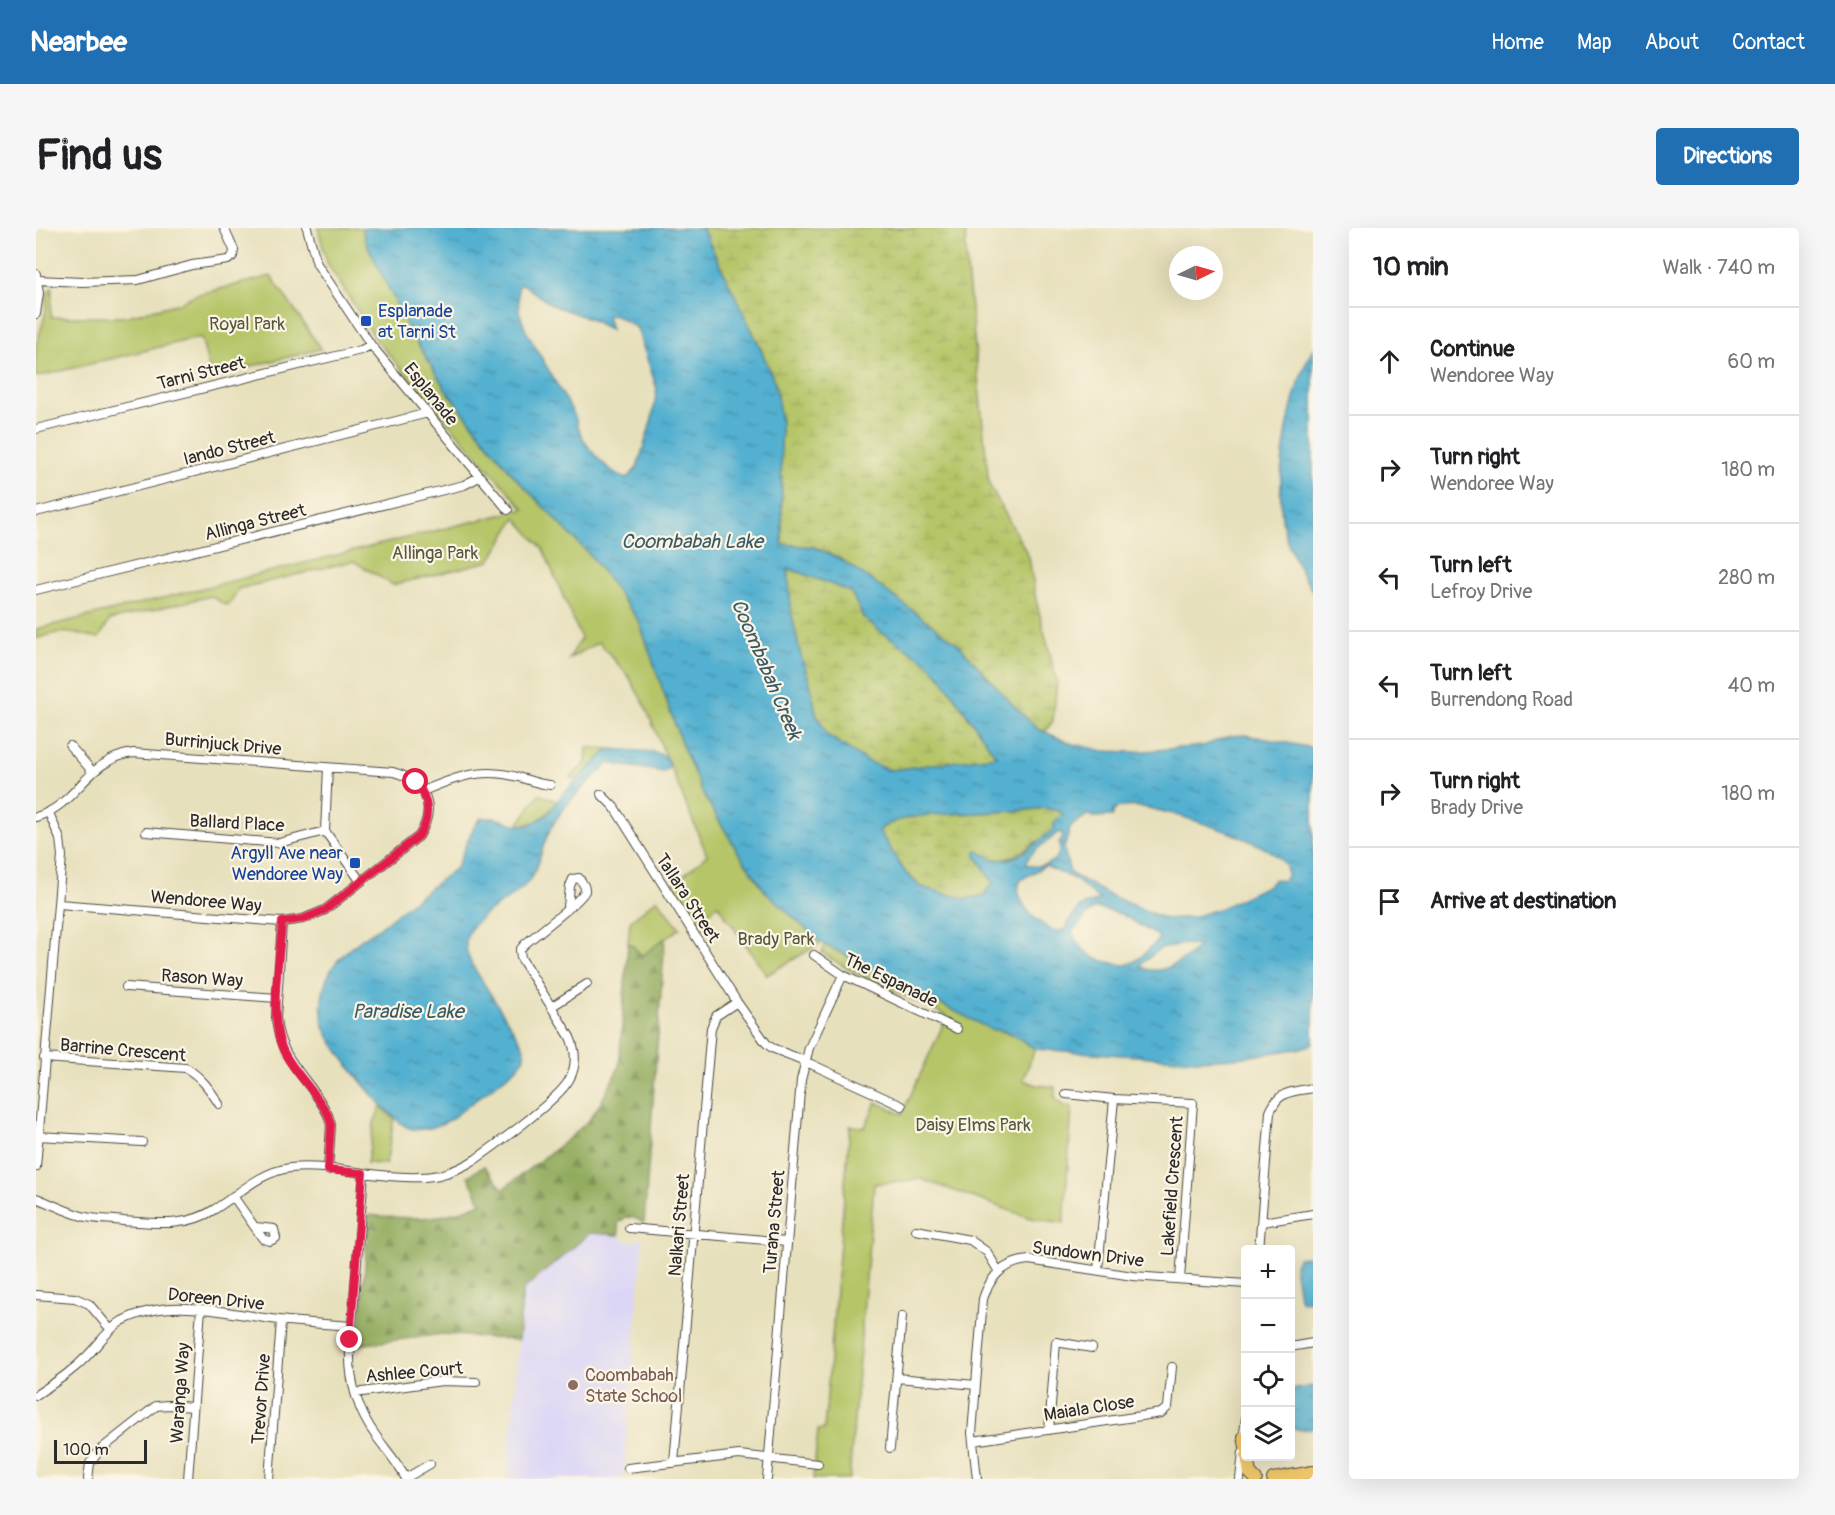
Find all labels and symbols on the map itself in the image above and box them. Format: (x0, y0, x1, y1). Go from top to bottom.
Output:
north arrow (1169, 246, 1223, 300)
place label: Esplanade at Tarni St (378, 300, 456, 344)
park label: Royal Park (209, 313, 285, 336)
marker: Esplanade at Tarni St (359, 314, 373, 328)
street label: Tarni Street (155, 351, 248, 396)
street label: Esplanade (398, 358, 463, 431)
street label: Iando Street (181, 426, 278, 471)
street label: Allinga Street (202, 499, 309, 546)
water label: Coombabah Lake (621, 529, 765, 554)
park label: Allinga Park (392, 542, 479, 565)
water label: Coombabah Creek (726, 595, 808, 745)
street label: Burrinjuck Drive (164, 728, 282, 761)
route start (402, 768, 428, 794)
street label: Ballard Place (189, 810, 285, 837)
place label: Argyll Ave near Wendoree Way (230, 842, 344, 886)
street label: Tallara Street (650, 849, 725, 948)
marker: Argyll Ave near Wendoree Way (348, 856, 362, 870)
street label: Wendoree Way (149, 885, 263, 918)
park label: Brady Park (738, 928, 815, 951)
street label: The Espanade (840, 948, 941, 1013)
street label: Rason Way (160, 964, 244, 993)
water label: Paradise Lake (352, 999, 466, 1024)
street label: Barrine Crescent (59, 1034, 188, 1068)
park label: Daisy Elms Park (915, 1114, 1031, 1137)
street label: Lakefield Crescent (1156, 1115, 1189, 1257)
street label: Turana Street (759, 1168, 791, 1275)
street label: Nalkari Street (664, 1172, 696, 1277)
street label: Sundown Drive (1031, 1236, 1145, 1273)
street label: Doreen Drive (167, 1283, 265, 1316)
route end (336, 1326, 362, 1352)
street label: Waranga Way (166, 1342, 196, 1444)
street label: Trevor Drive (247, 1353, 276, 1445)
street label: Ashlee Court (364, 1357, 464, 1388)
place label: Coombabah State School (585, 1364, 682, 1408)
marker: Coombabah State School (566, 1378, 580, 1392)
street label: Maiala Close (1042, 1390, 1136, 1427)
scale bar (54, 1437, 147, 1464)

